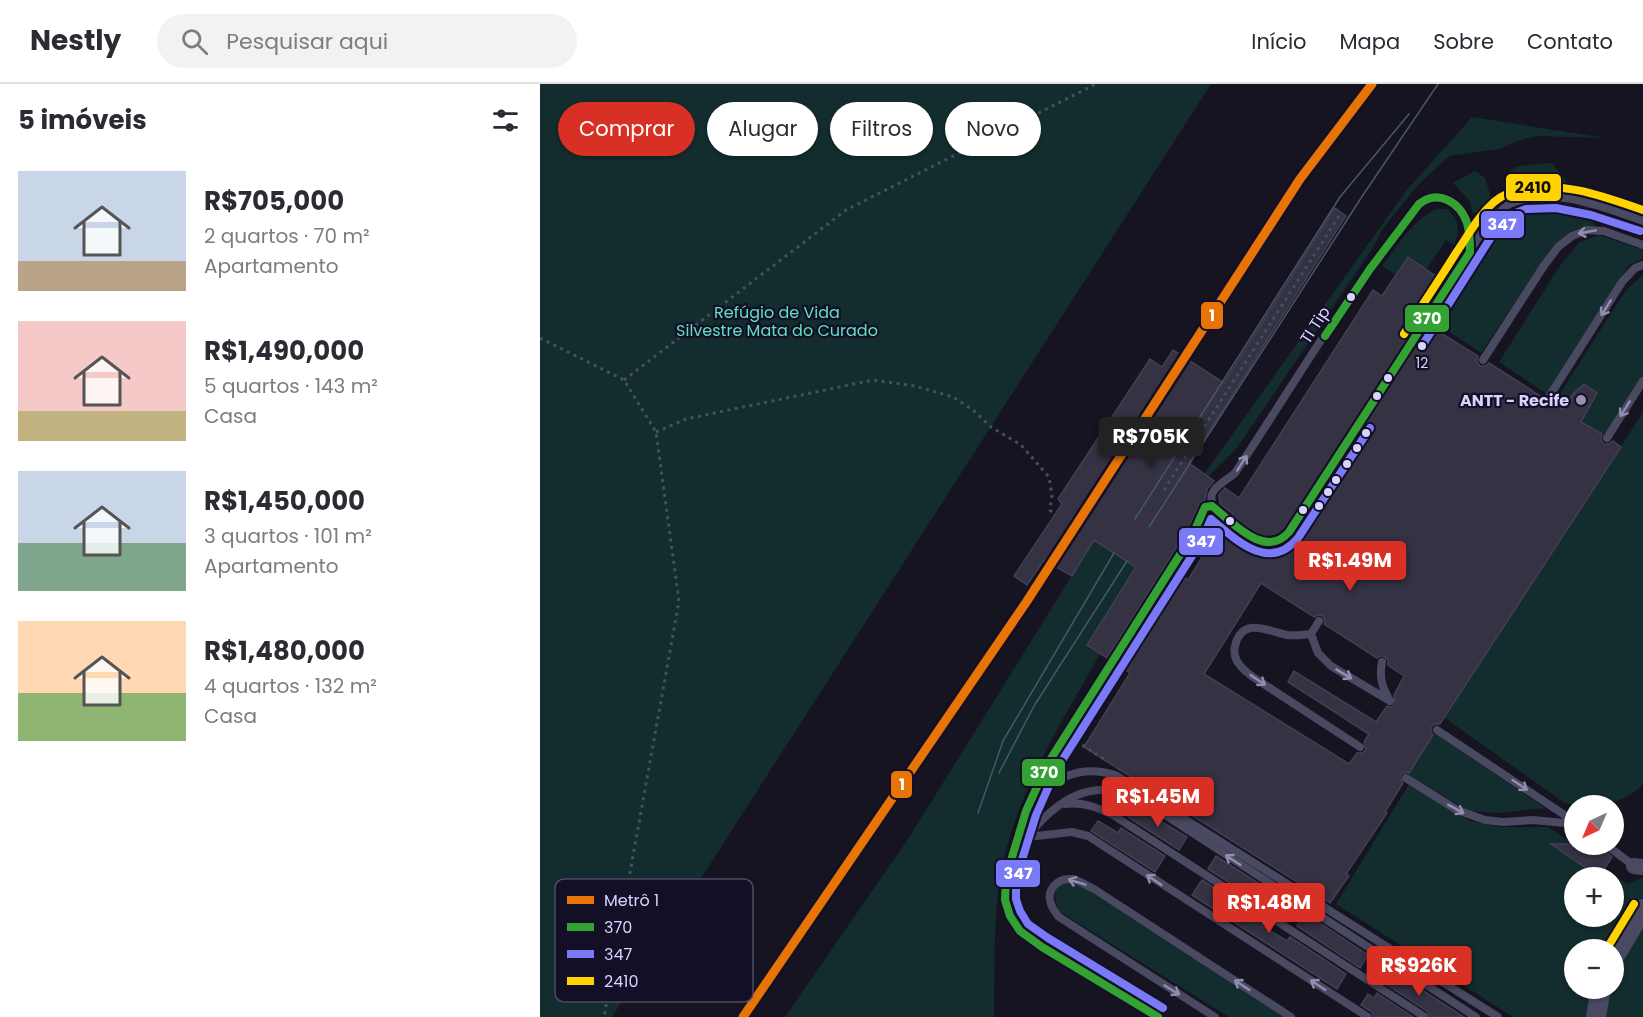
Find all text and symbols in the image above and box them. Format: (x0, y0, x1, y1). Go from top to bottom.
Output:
search box (157, 14, 577, 68)
text: Nestly (30, 21, 121, 60)
icon: search (178, 25, 211, 58)
text: Pesquisar aqui (226, 26, 388, 57)
text: Início (1251, 27, 1306, 56)
text: Mapa (1339, 27, 1400, 56)
text: Sobre (1433, 27, 1494, 56)
text: Contato (1527, 27, 1613, 56)
text: 5 imóveis (18, 102, 147, 138)
chip: Comprar (558, 102, 695, 156)
chip: Alugar (707, 102, 818, 156)
chip: Filtros (830, 102, 933, 156)
chip: Novo (945, 102, 1041, 156)
icon: filters (489, 104, 522, 137)
line badge: 2410 (1505, 173, 1562, 202)
text: 2410 (1515, 176, 1551, 199)
text: R$705,000 (204, 183, 344, 219)
icon: home (66, 195, 138, 267)
line badge: 347 (1480, 210, 1525, 239)
text: 347 (1487, 213, 1517, 236)
text: 2 quartos · 70 m² (204, 222, 370, 250)
one-way arrow (1578, 227, 1597, 238)
text: Apartamento (204, 252, 339, 280)
unlabelled marker (1345, 291, 1357, 303)
one-way arrow (1599, 299, 1611, 316)
park label: Refúgio de Vida Silvestre Mata do Curado (676, 301, 878, 342)
line badge: 1 (1200, 301, 1224, 330)
street label: TI Tip (1294, 302, 1336, 348)
text: 1 (1209, 304, 1215, 327)
line badge: 370 (1404, 304, 1450, 333)
text: 370 (1413, 307, 1441, 330)
text: R$1,490,000 (204, 333, 364, 369)
marker: 12 (1416, 340, 1428, 352)
icon: home (66, 345, 138, 417)
place label: 12 (1416, 353, 1428, 373)
text: 5 quartos · 143 m² (204, 372, 378, 400)
unlabelled marker (1382, 372, 1394, 384)
place label: ANTT - Recife (1460, 389, 1569, 412)
unlabelled marker (1371, 390, 1383, 402)
marker: ANTT - Recife (1574, 393, 1588, 407)
one-way arrow (1619, 400, 1631, 417)
text: Casa (204, 402, 257, 430)
pin: R$705K (1102, 417, 1200, 468)
text: R$705K (1113, 422, 1189, 450)
unlabelled marker (1360, 427, 1372, 439)
unlabelled marker (1351, 442, 1363, 454)
one-way arrow (1236, 455, 1248, 472)
unlabelled marker (1341, 458, 1353, 470)
unlabelled marker (1330, 474, 1342, 486)
text: R$1,450,000 (204, 483, 365, 519)
unlabelled marker (1322, 486, 1334, 498)
icon: home (66, 495, 138, 567)
unlabelled marker (1313, 500, 1325, 512)
unlabelled marker (1297, 504, 1309, 516)
unlabelled marker (1224, 515, 1236, 527)
text: 3 quartos · 101 m² (204, 522, 372, 550)
line badge: 347 (1178, 527, 1224, 556)
text: 347 (1186, 530, 1216, 553)
pin: R$1.49M (1295, 541, 1405, 592)
text: R$1.49M (1308, 546, 1392, 574)
text: Apartamento (204, 552, 339, 580)
text: R$1,480,000 (204, 633, 365, 669)
icon: home (66, 645, 138, 717)
one-way arrow (1335, 668, 1352, 680)
text: 4 quartos · 132 m² (204, 672, 377, 700)
one-way arrow (1249, 674, 1266, 686)
text: Casa (204, 702, 257, 730)
line badge: 370 (1021, 758, 1066, 787)
text: 370 (1030, 761, 1058, 784)
line badge: 1 (890, 770, 913, 799)
text: 1 (899, 773, 905, 796)
pin: R$1.45M (1103, 777, 1213, 828)
one-way arrow (1512, 779, 1528, 791)
text: R$1.45M (1116, 782, 1200, 810)
north arrow (1564, 795, 1624, 855)
map controls (1564, 795, 1624, 999)
one-way arrow (1447, 803, 1464, 815)
one-way arrow (1225, 854, 1242, 866)
line badge: 347 (995, 859, 1041, 888)
text: 347 (1003, 862, 1033, 885)
button: + (1564, 867, 1624, 927)
one-way arrow (1146, 874, 1163, 886)
one-way arrow (1068, 876, 1087, 887)
legend (555, 879, 753, 1002)
pin: R$1.48M (1214, 883, 1324, 934)
text: R$1.48M (1227, 888, 1311, 916)
text: Metrô 1 (604, 889, 659, 912)
text: 370 (604, 916, 632, 939)
button: − (1564, 939, 1624, 999)
text: 347 (604, 943, 632, 966)
pin: R$926K (1370, 946, 1468, 997)
text: R$926K (1381, 951, 1457, 979)
text: 2410 (604, 970, 638, 993)
one-way arrow (1234, 979, 1251, 991)
one-way arrow (1310, 979, 1327, 991)
one-way arrow (1163, 984, 1180, 996)

